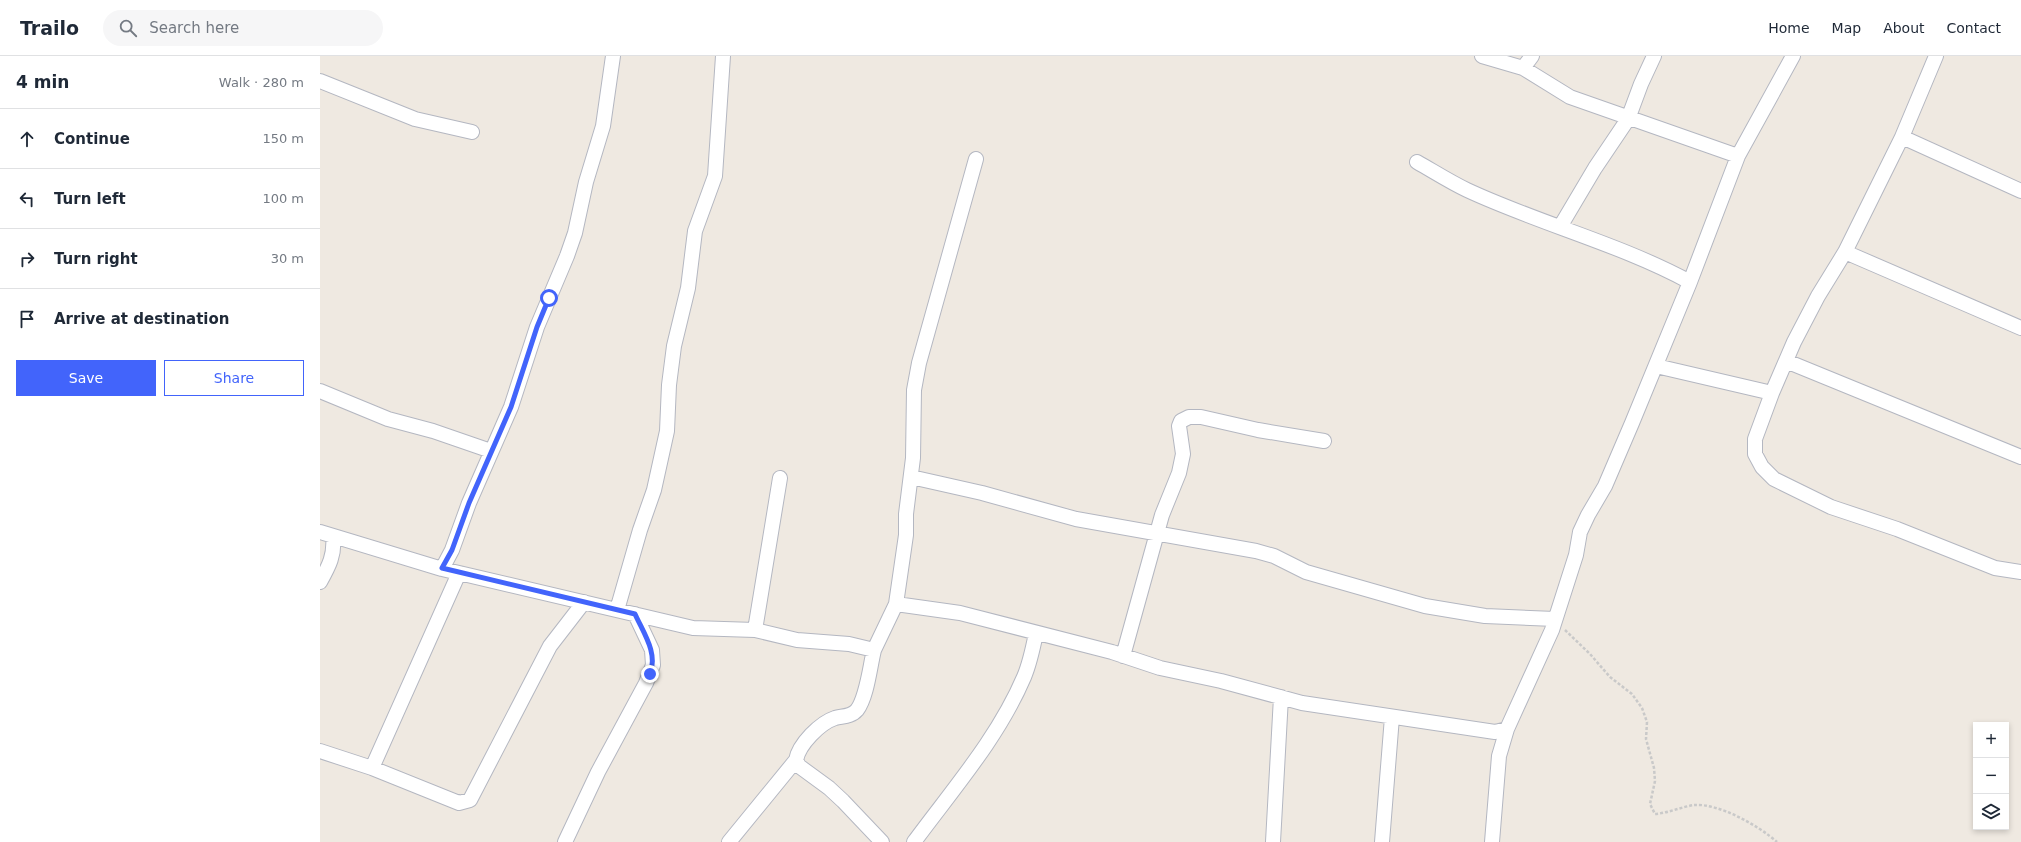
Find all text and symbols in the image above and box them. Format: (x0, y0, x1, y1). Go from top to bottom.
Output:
search box (103, 10, 383, 46)
text: Trailo (20, 17, 79, 39)
icon: search (117, 17, 139, 39)
text: Search here (149, 19, 239, 37)
text: Home (1768, 20, 1810, 36)
text: Map (1832, 20, 1861, 36)
text: About (1883, 20, 1925, 36)
text: Contact (1947, 20, 2001, 36)
text: 4 min (16, 72, 69, 92)
text: Walk · 280 m (219, 75, 304, 90)
icon: ahead (16, 128, 38, 150)
text: Continue (54, 130, 130, 148)
text: 150 m (262, 131, 304, 146)
icon: left (16, 188, 38, 210)
text: Turn left (54, 190, 126, 208)
text: 100 m (262, 191, 304, 206)
icon: right (16, 248, 38, 270)
text: Turn right (54, 250, 138, 268)
text: 30 m (271, 251, 304, 266)
route start (540, 289, 558, 307)
icon: arrive (16, 308, 38, 330)
text: Arrive at destination (54, 310, 229, 328)
button: Save (16, 360, 156, 396)
button: Share (164, 360, 304, 396)
route end (641, 665, 659, 683)
map controls (1973, 722, 2009, 830)
button: + (1973, 722, 2009, 758)
button: − (1973, 758, 2009, 794)
button: layers (1973, 794, 2009, 830)

